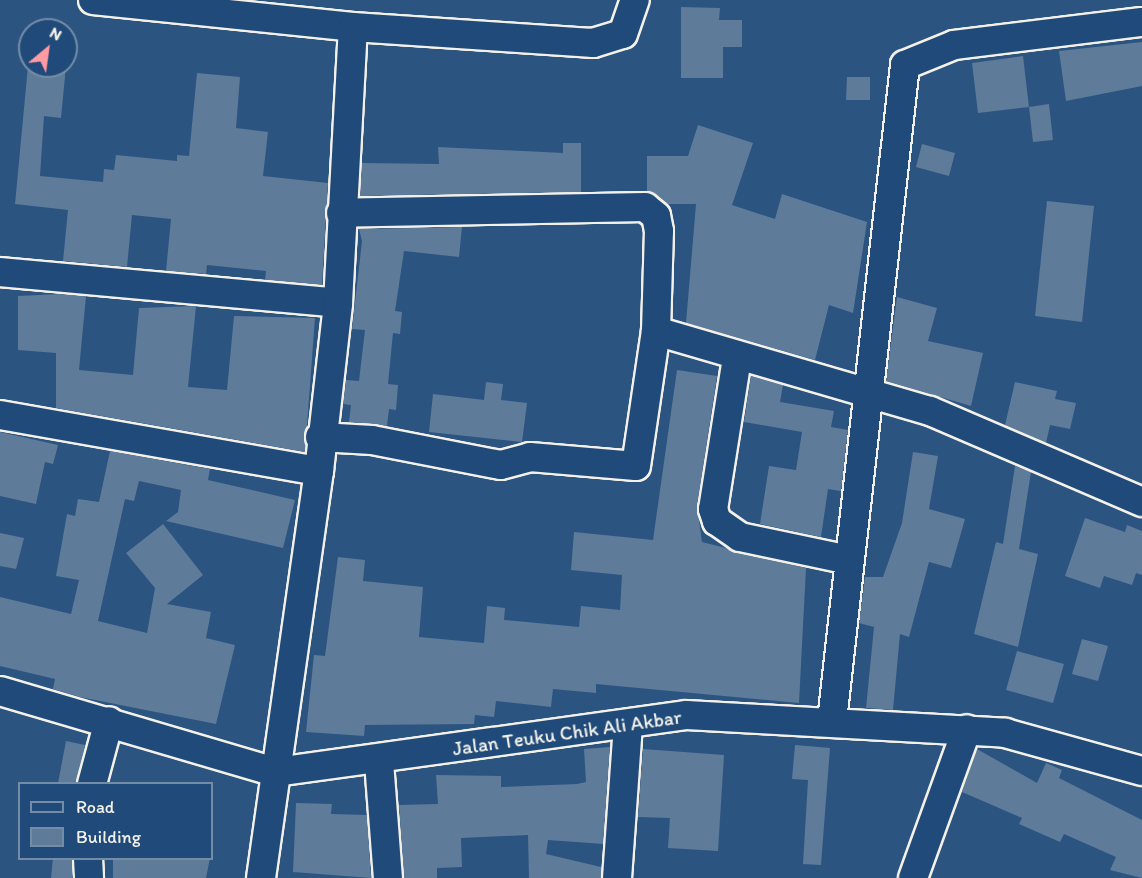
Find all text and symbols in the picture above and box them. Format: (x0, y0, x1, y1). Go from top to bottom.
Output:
north arrow (18, 18, 78, 78)
text: N (47, 23, 65, 44)
street label: Jalan Teuku Chik Ali Akbar (452, 705, 682, 761)
legend (18, 782, 213, 860)
text: Road (76, 796, 115, 818)
text: Building (76, 826, 141, 848)

